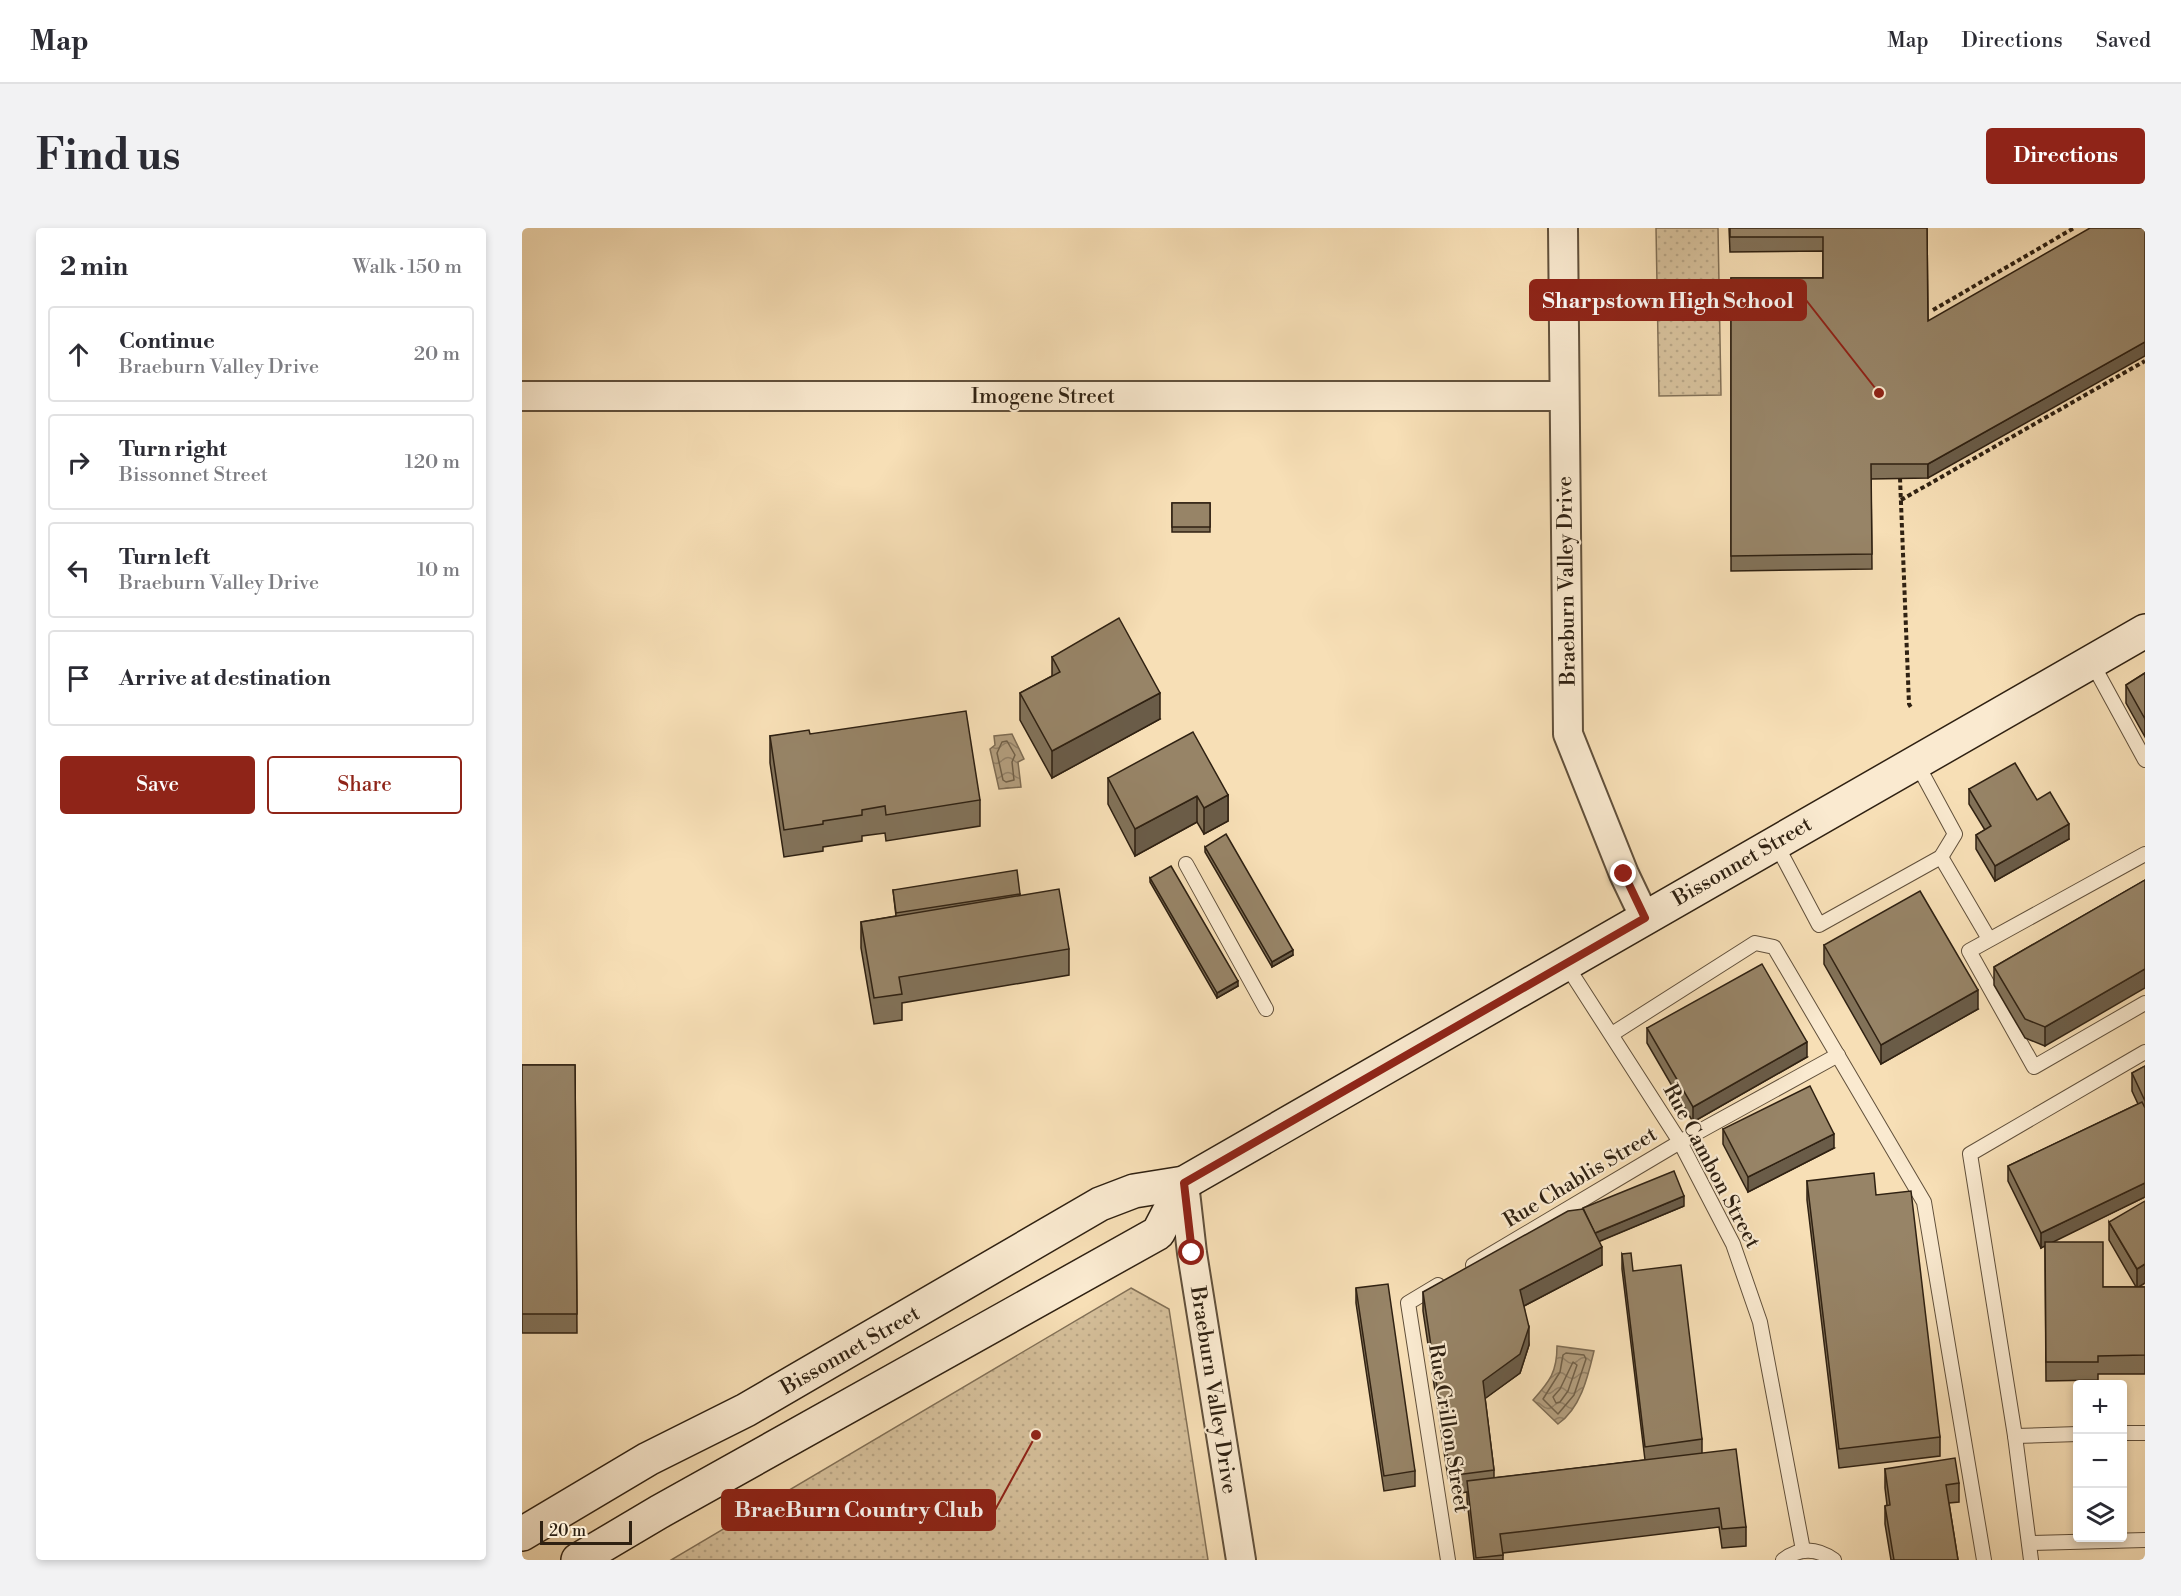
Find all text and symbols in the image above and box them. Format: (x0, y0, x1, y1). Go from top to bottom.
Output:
text: Map (30, 24, 89, 59)
text: Map (1887, 28, 1929, 54)
text: Directions (1962, 28, 2063, 54)
text: Saved (2096, 28, 2151, 54)
button: Directions (1986, 128, 2145, 184)
text: Find us (36, 130, 180, 183)
text: 2 min (60, 251, 128, 283)
text: Walk · 150 m (353, 255, 462, 280)
callout: Sharpstown High School (1530, 280, 1806, 320)
text: Sharpstown High School (1542, 288, 1794, 315)
text: Continue (119, 328, 215, 355)
icon: ahead (62, 338, 95, 371)
text: 20 m (414, 342, 460, 367)
text: Braeburn Valley Drive (119, 355, 319, 380)
street label: Imogene Street (971, 384, 1115, 410)
text: Turn right (119, 436, 227, 463)
icon: right (62, 446, 95, 479)
text: 120 m (405, 450, 460, 475)
text: Bissonnet Street (119, 463, 268, 488)
street label: Braeburn Valley Drive (1552, 476, 1582, 687)
text: Turn left (119, 544, 210, 571)
icon: left (62, 554, 95, 587)
text: 10 m (417, 558, 460, 583)
text: Braeburn Valley Drive (119, 571, 319, 596)
icon: arrive (62, 662, 95, 695)
text: Arrive at destination (119, 665, 331, 692)
button: Save (60, 756, 255, 814)
button: Share (267, 756, 462, 814)
street label: Bissonnet Street (1667, 811, 1817, 913)
route end (1610, 860, 1636, 886)
street label: Rue Cambon Street (1657, 1080, 1766, 1254)
street label: Rue Chablis Street (1499, 1121, 1663, 1234)
route start (1178, 1239, 1204, 1265)
street label: Braeburn Valley Drive (1184, 1283, 1242, 1496)
street label: Bissonnet Street (775, 1300, 925, 1402)
street label: Rue Crillon Street (1422, 1342, 1474, 1515)
map controls (2073, 1380, 2127, 1542)
button: + (2073, 1380, 2127, 1434)
button: − (2073, 1434, 2127, 1488)
button: layers (2073, 1488, 2127, 1542)
callout: BraeBurn Country Club (722, 1490, 995, 1530)
text: BraeBurn Country Club (734, 1497, 984, 1524)
scale bar (540, 1518, 632, 1546)
text: 20 m (549, 1521, 586, 1541)

